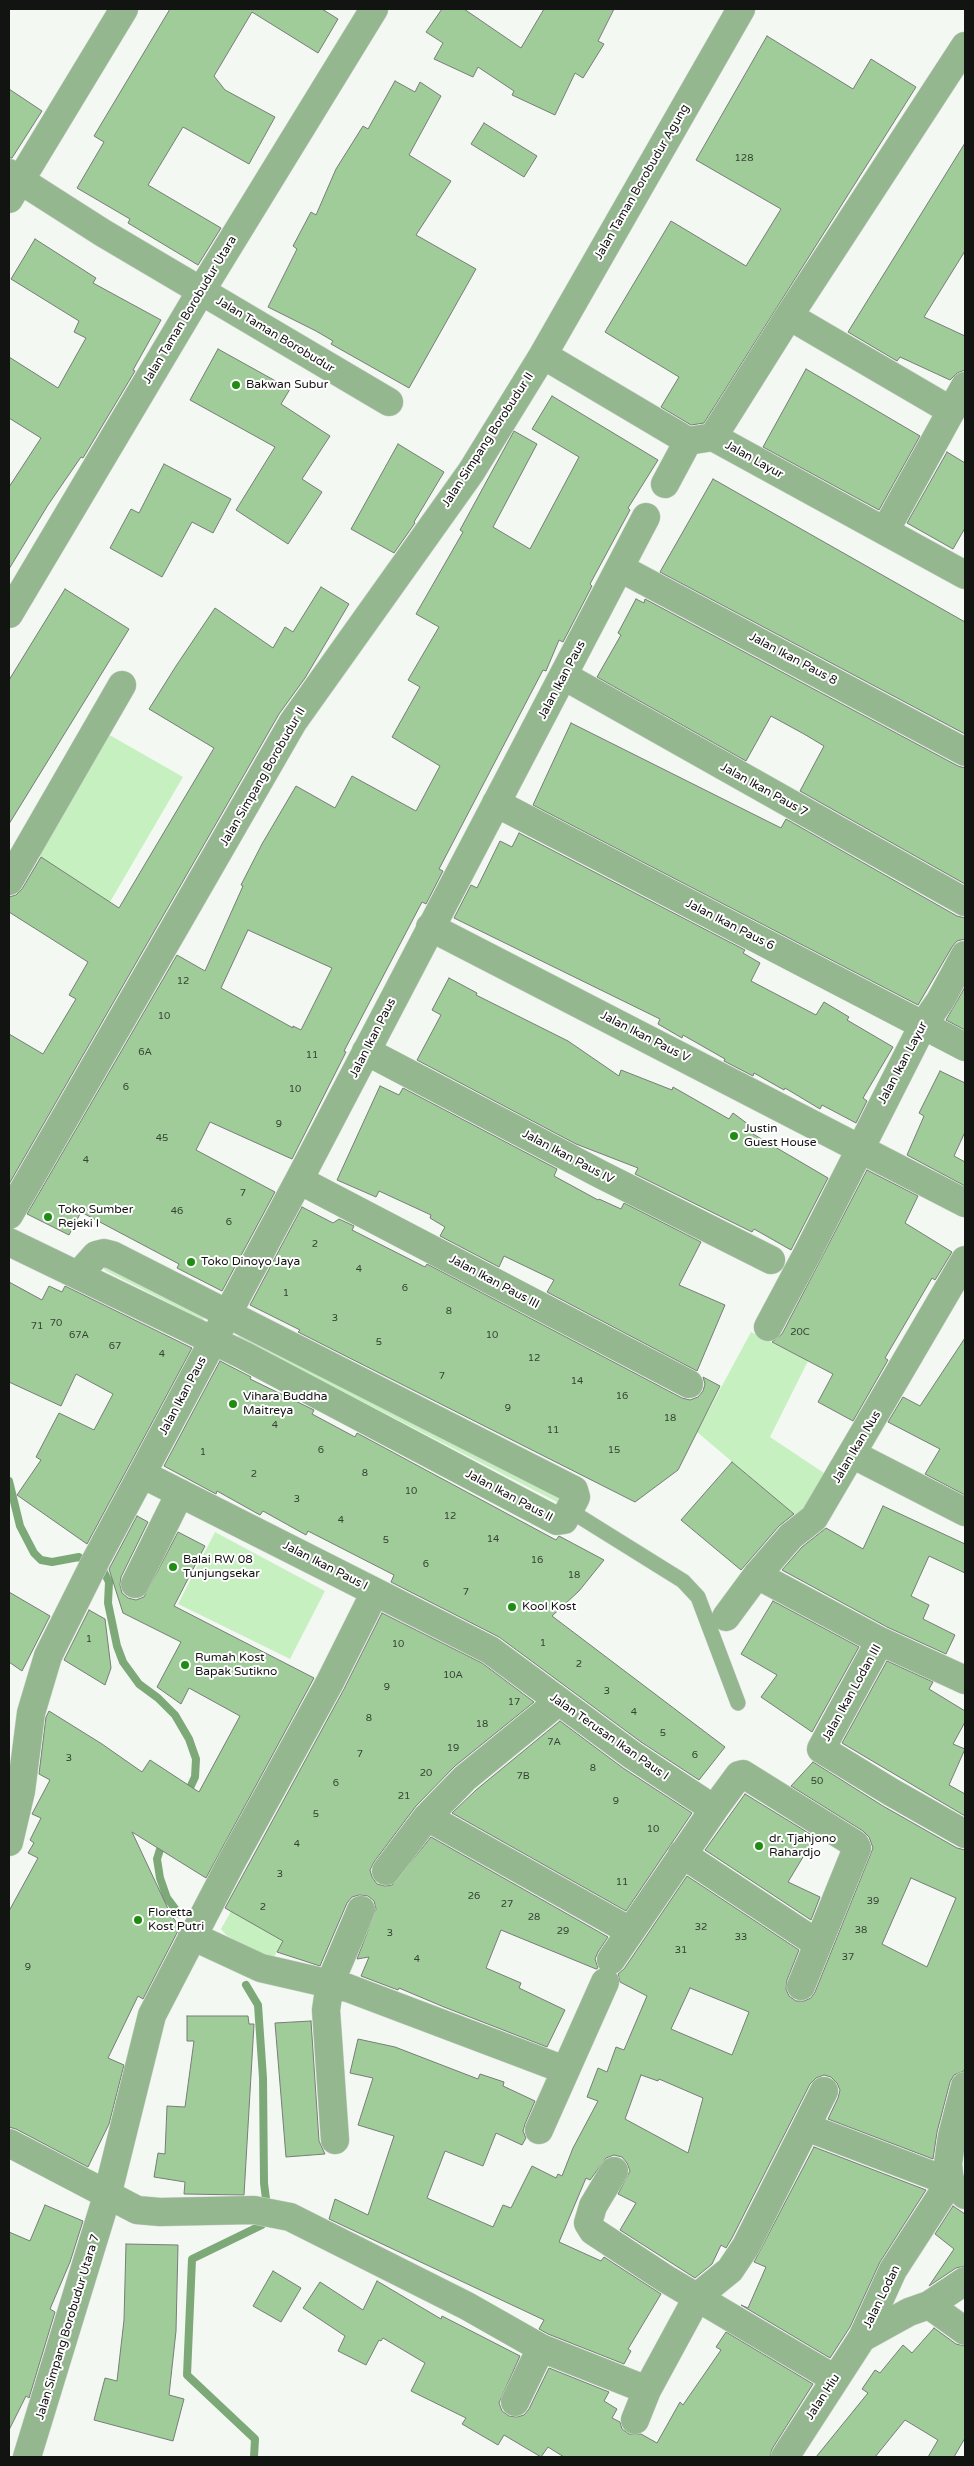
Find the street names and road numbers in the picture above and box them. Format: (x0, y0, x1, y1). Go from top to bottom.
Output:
street label: Jalan Taman Borobudur Agung (591, 102, 693, 262)
street label: Jalan Taman Borobudur Utara (140, 233, 240, 387)
street label: Jalan Taman Borobudur (213, 294, 337, 376)
street label: Jalan Simpang Borobudur II (439, 370, 537, 510)
street label: Jalan Layur (722, 438, 786, 482)
street label: Jalan Ikan Paus 8 (747, 630, 839, 688)
street label: Jalan Ikan Paus (535, 638, 589, 722)
street label: Jalan Simpang Borobudur II (217, 705, 309, 849)
street label: Jalan Ikan Paus 7 (718, 760, 810, 820)
street label: Jalan Ikan Paus 6 (683, 896, 777, 954)
street label: Jalan Ikan Paus (347, 996, 399, 1080)
street label: Jalan Ikan Paus V (598, 1008, 692, 1066)
street label: Jalan Ikan Layur (875, 1019, 931, 1107)
street label: Jalan Ikan Paus IV (520, 1127, 616, 1187)
street label: Jalan Ikan Paus III (446, 1252, 542, 1312)
street label: Jalan Ikan Paus (156, 1354, 210, 1438)
street label: Jalan Ikan Nus (830, 1408, 884, 1486)
street label: Jalan Ikan Paus II (463, 1467, 555, 1525)
street label: Jalan Ikan Paus I (280, 1538, 370, 1594)
street label: Jalan Ikan Lodan III (819, 1642, 885, 1744)
street label: Jalan Terusan Ikan Paus I (547, 1690, 671, 1784)
street label: Jalan Simpang Borobudur Utara 7 (33, 2233, 103, 2421)
street label: Jalan Lodan (861, 2263, 903, 2331)
street label: Jalan Hiu (803, 2371, 843, 2423)

